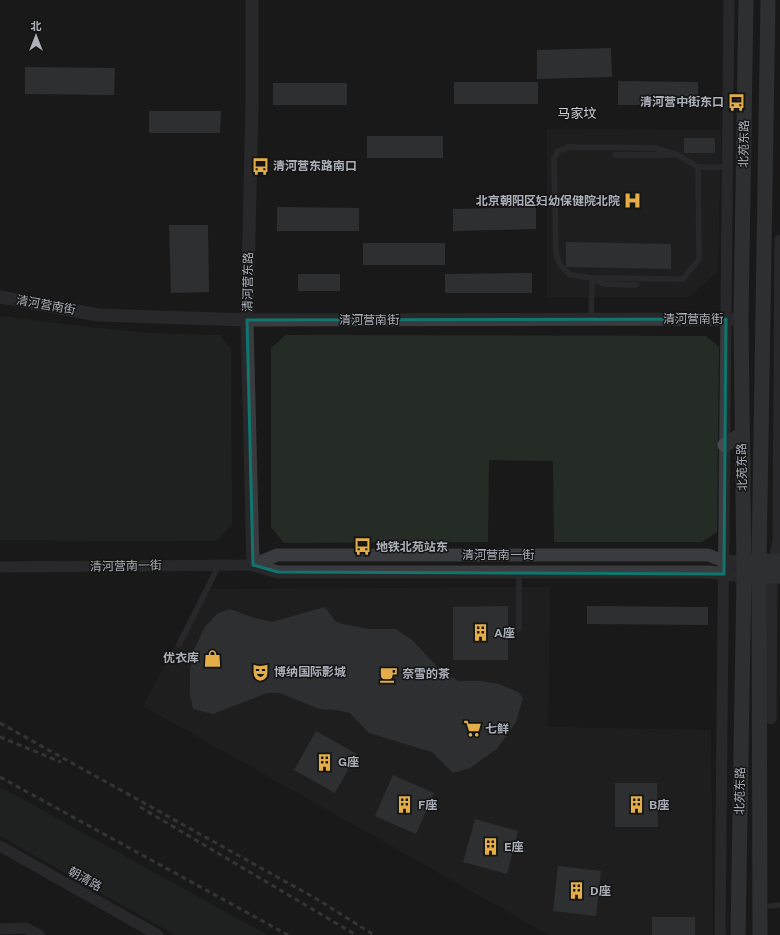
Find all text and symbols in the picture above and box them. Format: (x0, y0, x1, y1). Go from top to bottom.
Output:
north arrow (16, 16, 56, 56)
text: 北 (31, 20, 42, 32)
bus stop icon: 清河营中街东口 (727, 92, 747, 112)
place label: 清河营中街东口 (640, 95, 724, 109)
district label: 马家坟 (557, 106, 597, 121)
street label: 北苑东路 (737, 120, 751, 168)
bus stop icon: 清河营东路南口 (250, 156, 270, 176)
place label: 清河营东路南口 (273, 159, 357, 173)
hospital icon: 北京朝阳区妇幼保健院北院 (623, 191, 643, 211)
place label: 北京朝阳区妇幼保健院北院 (476, 194, 620, 208)
street label: 清河营东路 (240, 252, 256, 312)
street label: 清河营南街 (15, 293, 77, 317)
street label: 清河营南街 (663, 312, 723, 326)
street label: 清河营南街 (339, 313, 399, 327)
street label: 北苑东路 (735, 443, 749, 491)
bus stop icon: 地铁北苑站东 (353, 537, 373, 557)
place label: 地铁北苑站东 (376, 540, 448, 554)
street label: 清河营南一街 (462, 548, 534, 562)
street label: 清河营南一街 (90, 558, 162, 574)
building icon: A座 (471, 623, 491, 643)
place label: A座 (494, 626, 515, 640)
shop icon: 优衣库 (202, 648, 222, 668)
place label: 优衣库 (163, 651, 199, 665)
theatre icon: 博纳国际影城 (251, 662, 271, 682)
cafe icon: 奈雪的茶 (379, 664, 399, 684)
place label: 博纳国际影城 (274, 665, 346, 679)
place label: 奈雪的茶 (402, 667, 450, 681)
supermarket icon: 七鲜 (462, 719, 482, 739)
place label: 七鲜 (485, 722, 509, 736)
building icon: G座 (315, 752, 335, 772)
place label: G座 (338, 755, 359, 769)
street label: 北苑东路 (733, 767, 747, 815)
building icon: F座 (395, 795, 415, 815)
building icon: B座 (626, 795, 646, 815)
place label: F座 (418, 798, 437, 812)
place label: B座 (649, 798, 669, 812)
building icon: E座 (481, 837, 501, 857)
place label: E座 (504, 840, 524, 854)
street label: 朝清路 (66, 864, 104, 894)
building icon: D座 (567, 881, 587, 901)
place label: D座 (590, 884, 611, 898)

